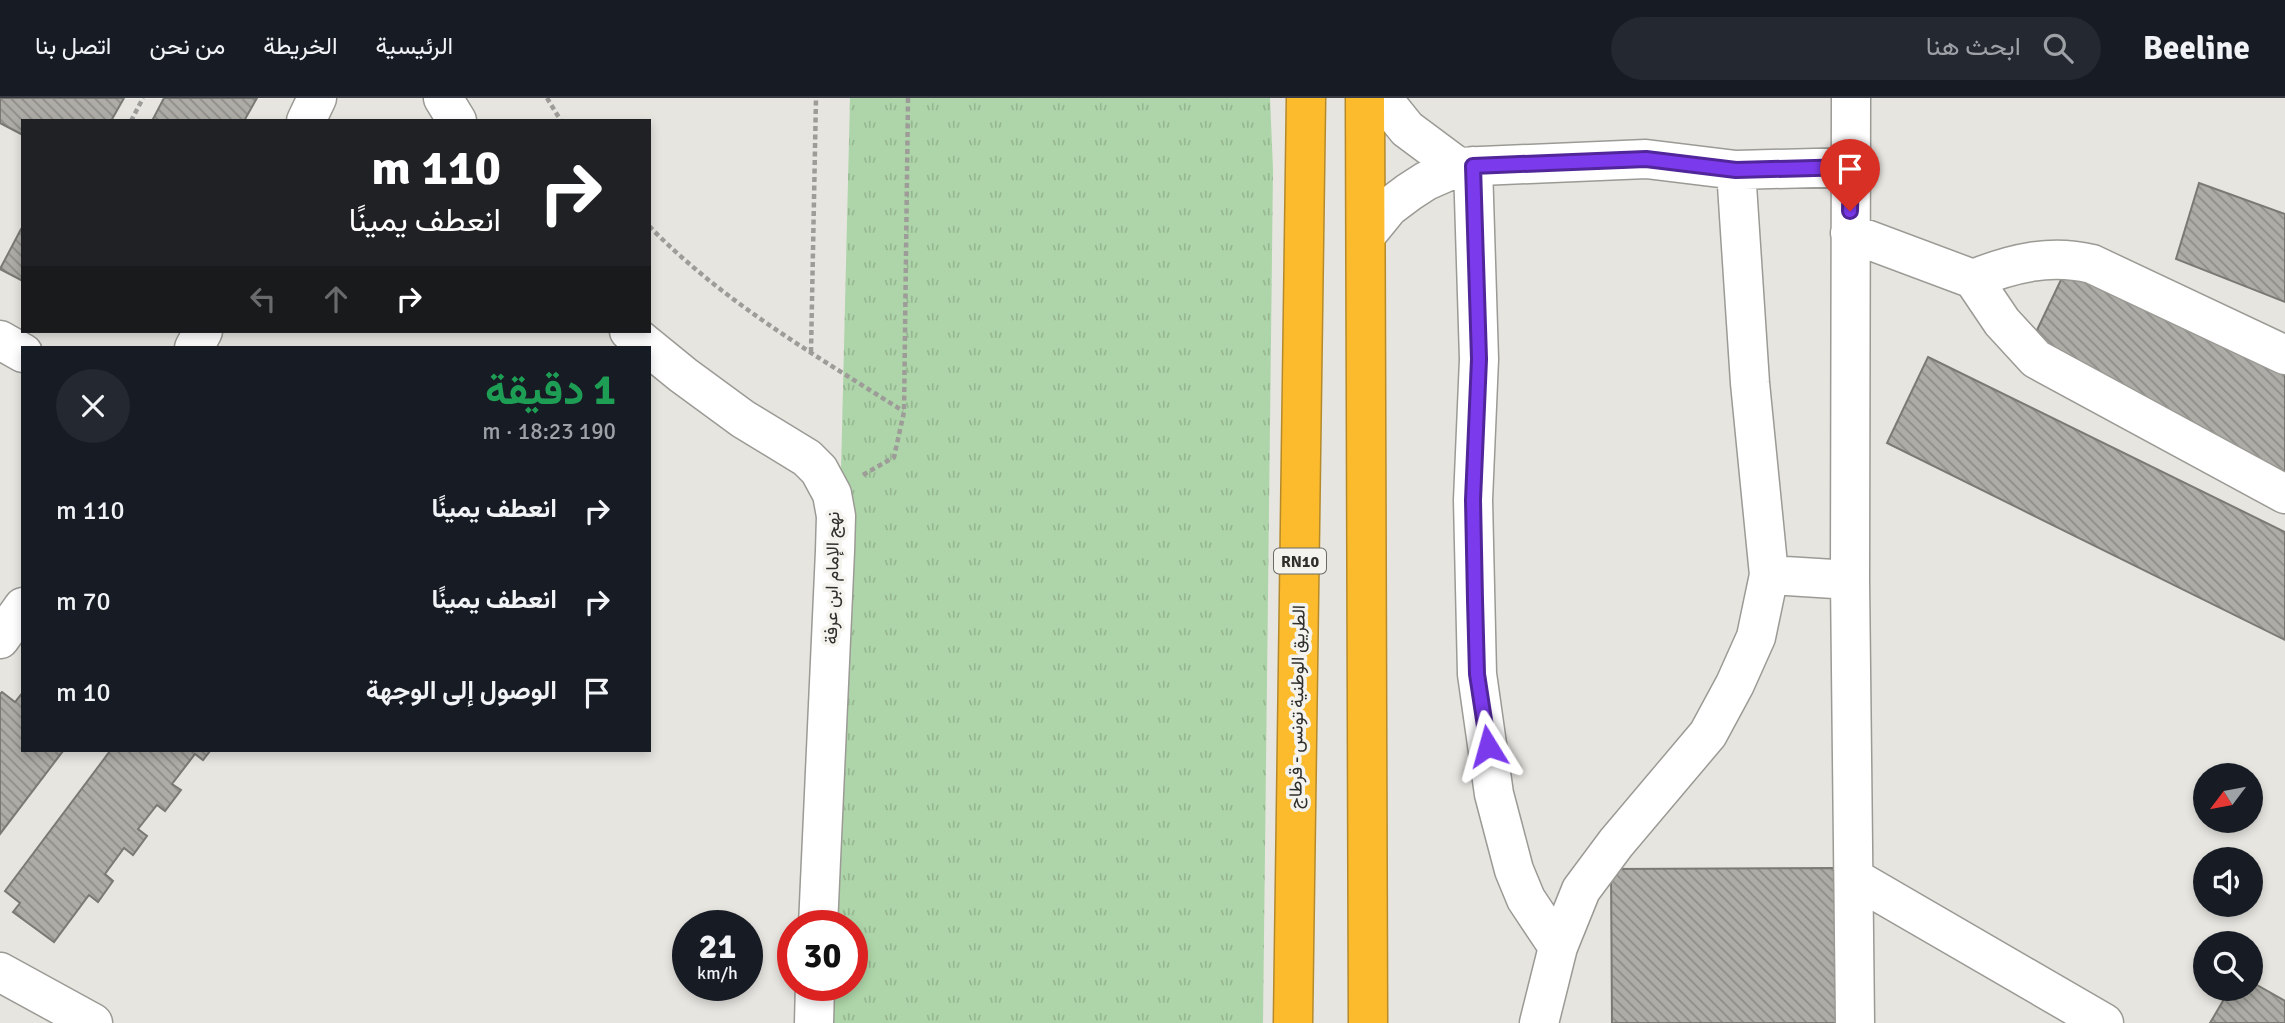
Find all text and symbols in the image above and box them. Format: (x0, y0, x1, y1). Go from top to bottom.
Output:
search box (1611, 17, 2101, 80)
text: Beeline (2143, 28, 2250, 69)
icon: search (2039, 29, 2077, 67)
text: اتصل بنا (35, 31, 111, 61)
text: من نحن (149, 31, 225, 61)
text: الخريطة (263, 31, 338, 61)
text: الرئيسية (376, 31, 453, 61)
text: ابحث هنا (1926, 31, 2021, 63)
text: 110 m (371, 138, 501, 198)
pin (1820, 139, 1880, 211)
icon: right (525, 147, 616, 238)
icon: arrive (1831, 150, 1869, 188)
text: انعطف يمينًا (349, 201, 501, 240)
icon: left (244, 280, 282, 318)
icon: ahead (317, 280, 355, 318)
icon: right (390, 280, 428, 318)
text: 1 دقيقة (485, 365, 616, 416)
button: close (56, 369, 130, 443)
text: 190 m · 18:23 (482, 417, 616, 446)
icon: right (578, 492, 616, 530)
text: انعطف يمينًا (431, 493, 557, 525)
text: 110 m (56, 495, 125, 527)
street label: نهج الإمام ابن عرفة (820, 511, 845, 645)
road number: RN10 (1274, 548, 1326, 574)
icon: right (578, 583, 616, 621)
text: انعطف يمينًا (431, 584, 557, 616)
text: 70 m (56, 586, 111, 618)
street label: الطريق الوطنية تونس - قرطاج (1284, 605, 1311, 809)
icon: arrive (578, 674, 616, 712)
text: الوصول إلى الوجهة (366, 675, 557, 707)
text: 10 m (56, 677, 111, 709)
position arrow (1451, 709, 1525, 783)
north arrow (2193, 763, 2263, 833)
map controls (2193, 763, 2263, 1001)
button: sound (2193, 847, 2263, 917)
speed limit sign: 30 (777, 910, 868, 1001)
text: 21 (699, 925, 736, 968)
button: search (2193, 931, 2263, 1001)
text: km/h (697, 962, 738, 984)

